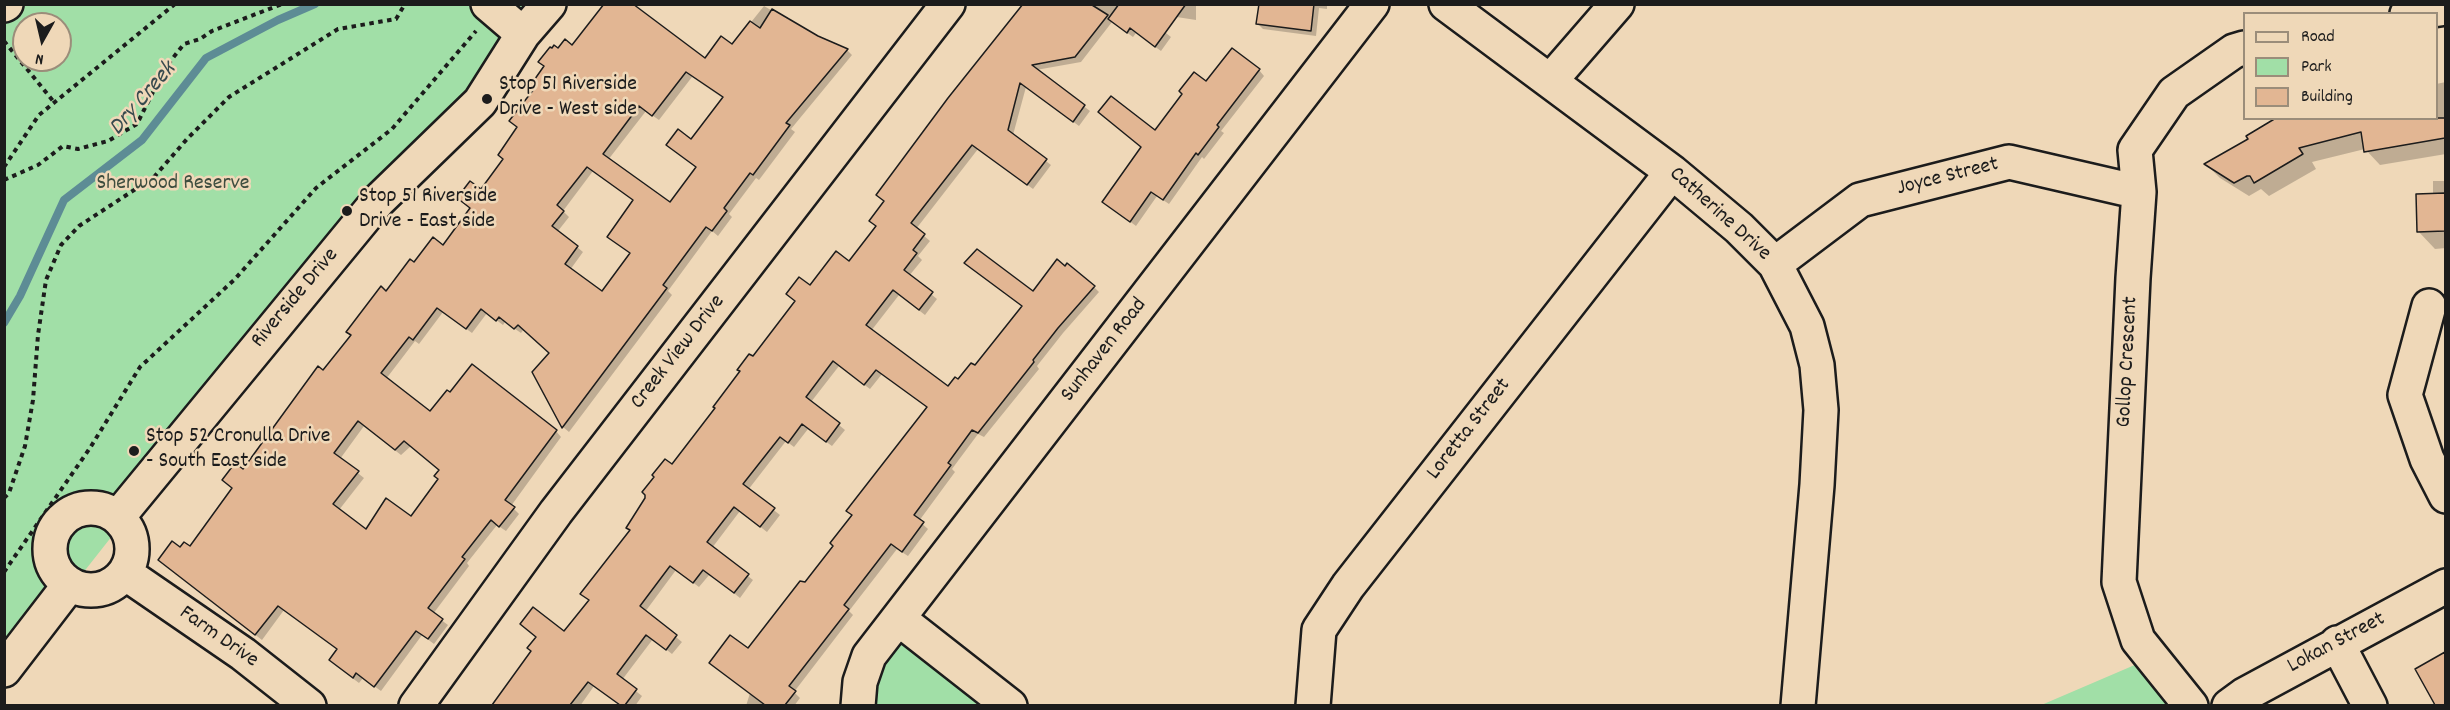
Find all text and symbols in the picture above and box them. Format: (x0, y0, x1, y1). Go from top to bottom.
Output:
north arrow (12, 12, 72, 72)
legend (2243, 12, 2438, 120)
text: Road (2301, 25, 2335, 50)
text: N (34, 46, 45, 70)
text: Park (2301, 55, 2332, 80)
water label: Dry Creek (104, 57, 184, 143)
place label: Stop 51 Riverside Drive - West side (499, 73, 637, 124)
text: Building (2301, 85, 2353, 110)
marker: Stop 51 Riverside Drive - West side (480, 92, 494, 106)
street label: Joyce Street (1894, 153, 2002, 203)
street label: Catherine Drive (1662, 162, 1776, 268)
park label: Sherwood Reserve (96, 172, 250, 198)
place label: Stop 51 Riverside Drive - East side (359, 185, 497, 236)
marker: Stop 51 Riverside Drive - East side (340, 204, 354, 218)
street label: Riverside Drive (247, 244, 345, 354)
street label: Creek View Drive (626, 290, 732, 416)
street label: Sunhaven Road (1056, 294, 1154, 408)
street label: Gollop Crescent (2112, 296, 2146, 428)
street label: Loretta Street (1422, 374, 1518, 486)
place label: Stop 52 Cronulla Drive - South East side (146, 425, 330, 476)
marker: Stop 52 Cronulla Drive - South East side (127, 444, 141, 458)
street label: Farm Drive (173, 601, 263, 675)
street label: Lokan Street (2284, 607, 2390, 681)

